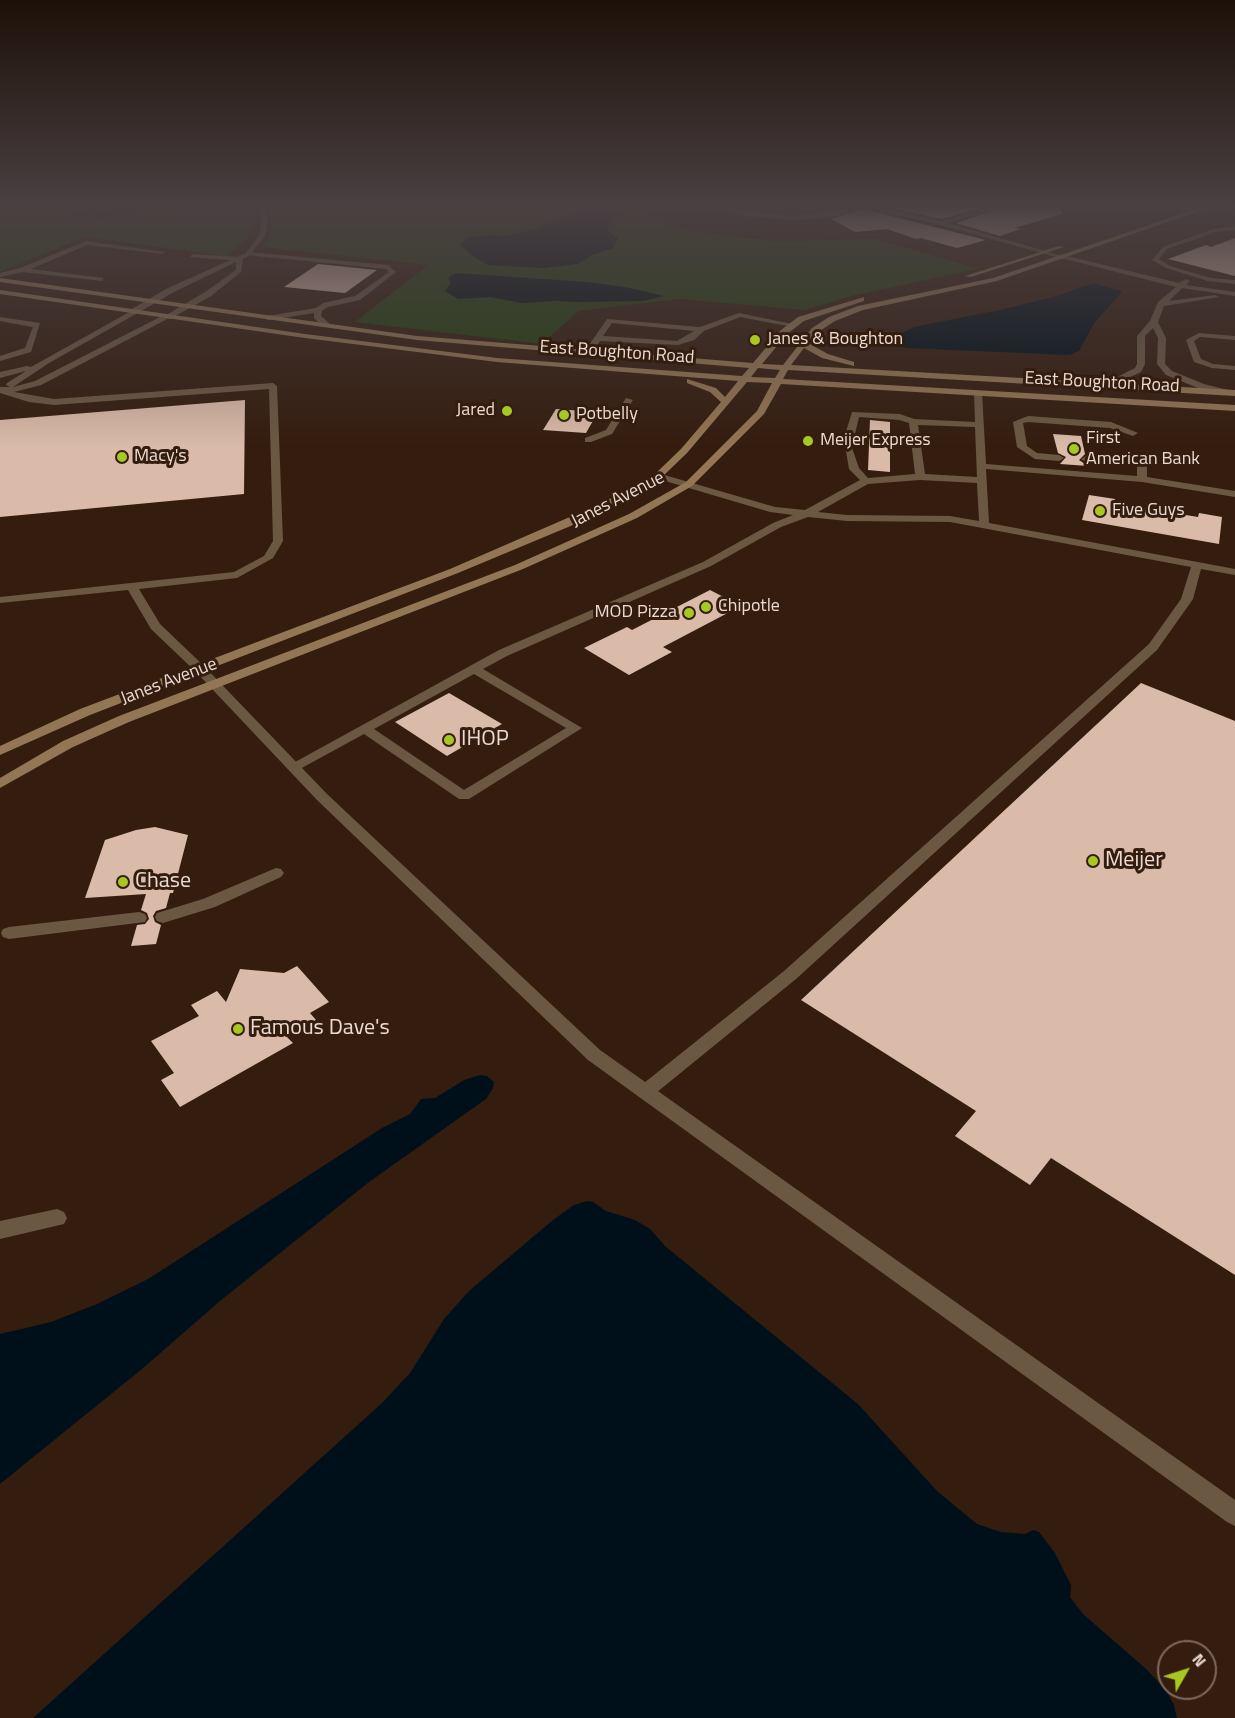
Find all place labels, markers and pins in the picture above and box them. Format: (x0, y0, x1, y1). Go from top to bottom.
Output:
place label: Janes & Boughton (767, 329, 903, 351)
marker: Janes & Boughton (748, 333, 762, 347)
place label: Jared (456, 400, 495, 422)
marker: Jared (500, 404, 514, 418)
place label: Potbelly (576, 404, 638, 426)
marker: Potbelly (557, 408, 571, 422)
place label: First American Bank (1086, 428, 1200, 470)
place label: Meijer Express (820, 430, 931, 452)
marker: Meijer Express (801, 434, 815, 448)
marker: First American Bank (1067, 442, 1081, 456)
place label: Macy's (134, 446, 187, 468)
marker: Macy's (115, 450, 129, 464)
place label: Five Guys (1112, 500, 1185, 522)
marker: Five Guys (1093, 504, 1107, 518)
place label: Chipotle (718, 596, 780, 618)
marker: Chipotle (699, 600, 713, 614)
place label: MOD Pizza (594, 602, 677, 624)
marker: MOD Pizza (682, 606, 696, 620)
place label: IHOP (461, 727, 509, 753)
marker: IHOP (442, 733, 456, 747)
place label: Meijer (1105, 848, 1163, 874)
marker: Meijer (1086, 854, 1100, 868)
place label: Chase (135, 869, 191, 895)
marker: Chase (116, 875, 130, 889)
place label: Famous Dave's (250, 1016, 390, 1042)
marker: Famous Dave's (231, 1022, 245, 1036)

